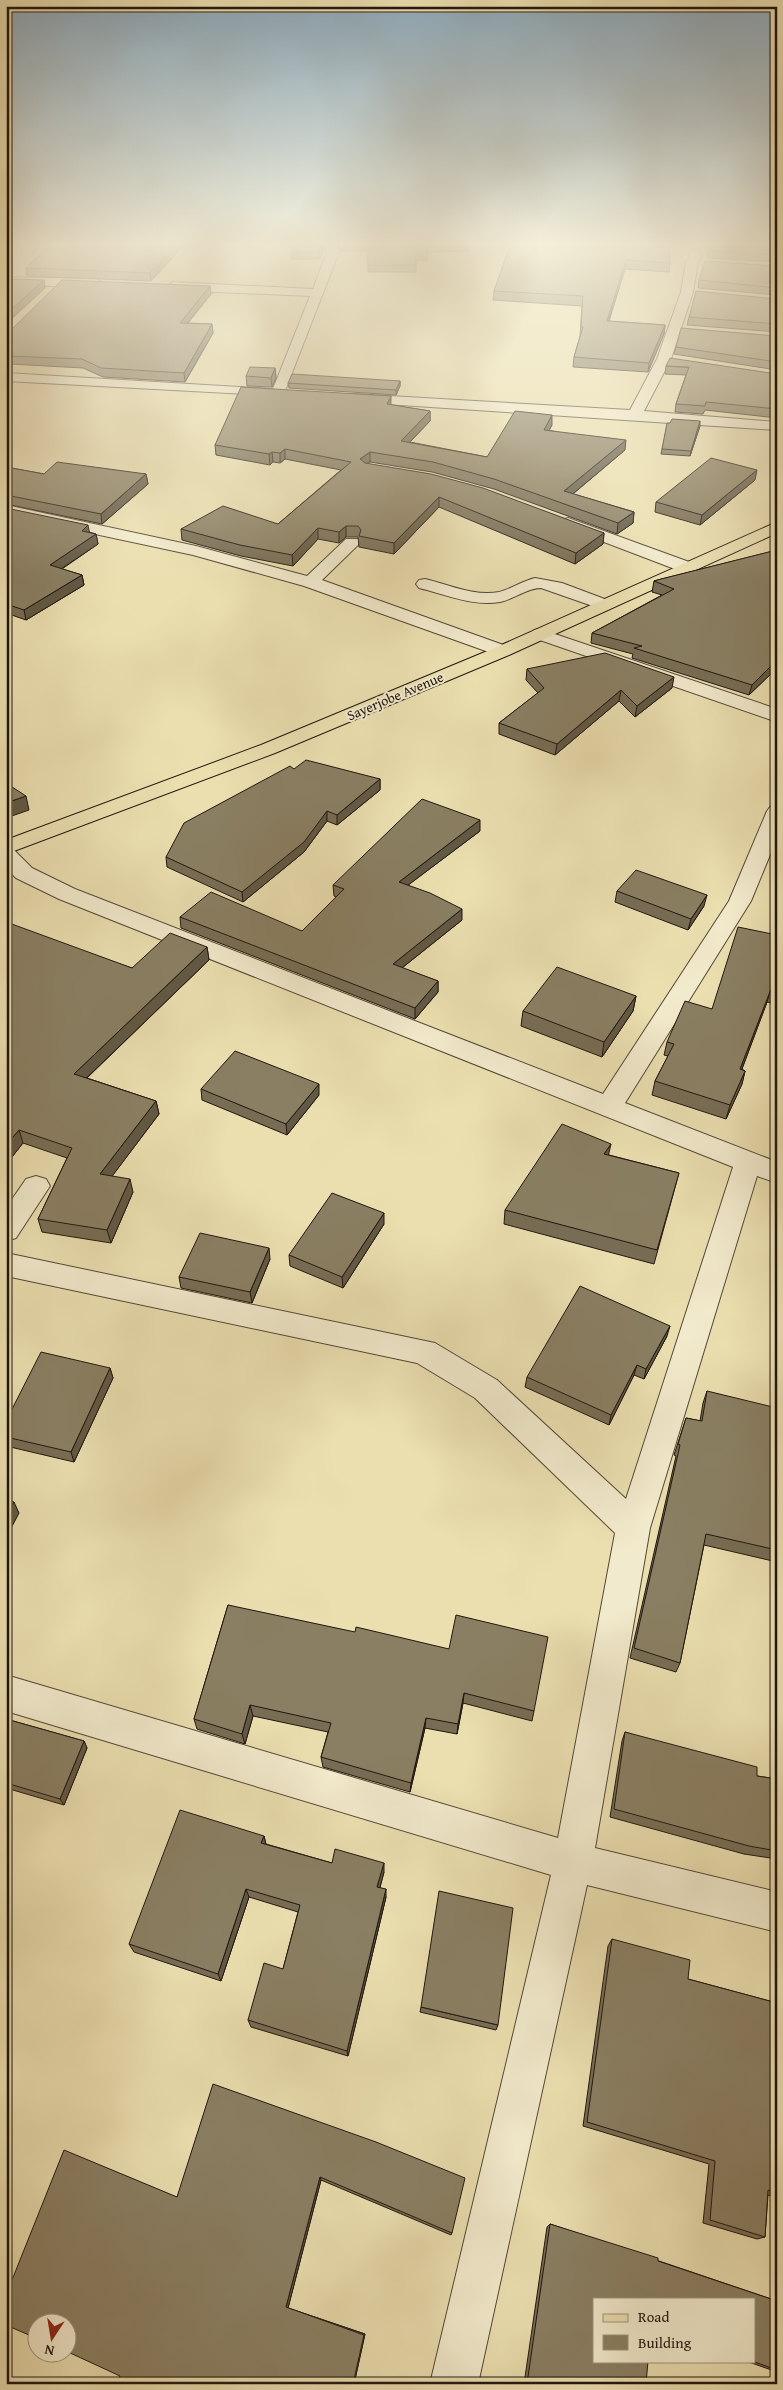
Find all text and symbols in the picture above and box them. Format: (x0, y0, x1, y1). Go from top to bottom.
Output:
street label: Sayerjobe Avenue (344, 666, 447, 725)
legend (593, 2298, 756, 2362)
text: Road (638, 2306, 669, 2327)
north arrow (28, 2312, 78, 2362)
text: Building (638, 2332, 692, 2353)
text: N (42, 2340, 56, 2361)

